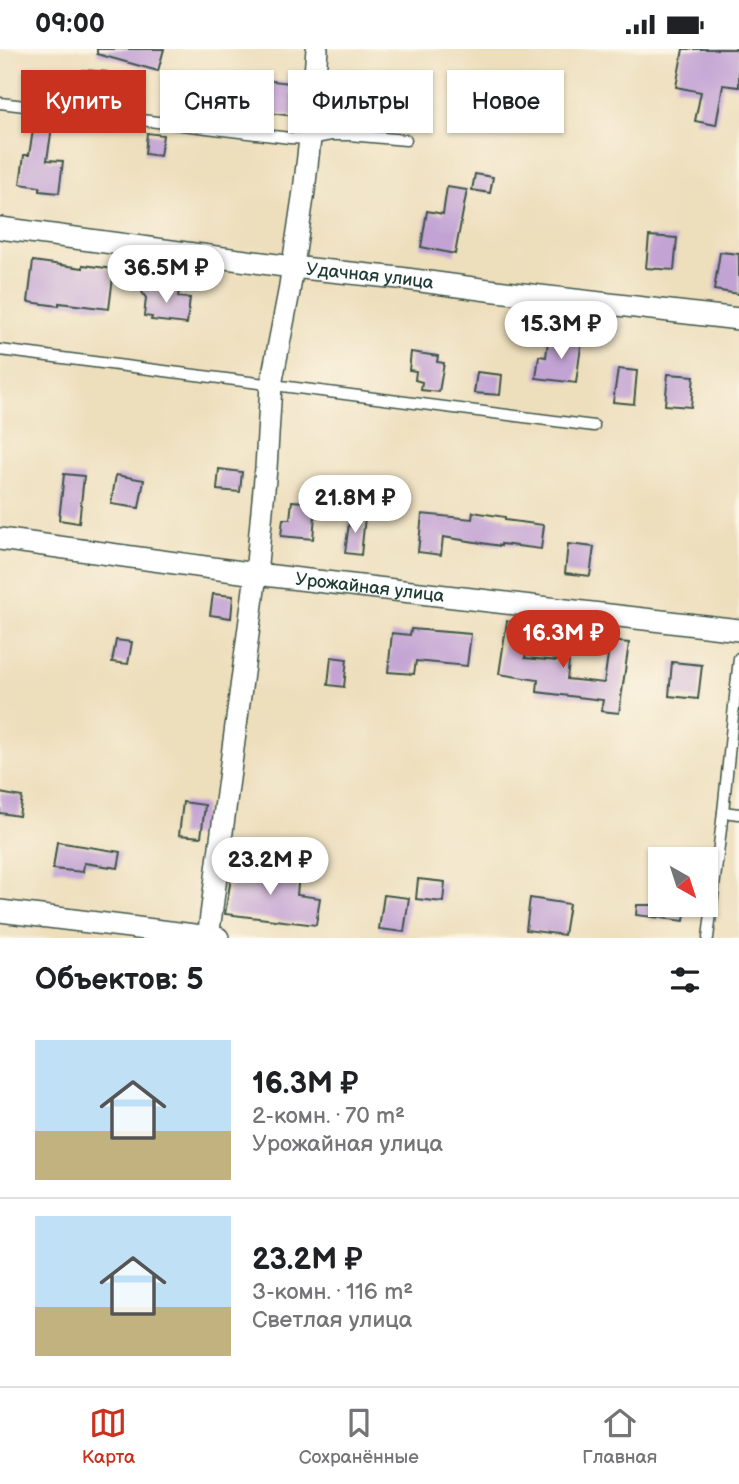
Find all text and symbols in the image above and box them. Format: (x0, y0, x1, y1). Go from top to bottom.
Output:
text: 09:00 (35, 9, 105, 40)
chip: Купить (21, 70, 146, 133)
chip: Снять (160, 70, 274, 133)
chip: Фильтры (288, 70, 433, 133)
chip: Новое (447, 70, 564, 133)
pin: 36.5M ₽ (101, 245, 231, 305)
text: 36.5M ₽ (123, 254, 209, 282)
street label: Удачная улица (305, 259, 435, 294)
pin: 15.3M ₽ (496, 301, 626, 361)
text: 15.3M ₽ (521, 310, 601, 338)
pin: 21.8M ₽ (290, 475, 420, 535)
text: 21.8M ₽ (314, 484, 396, 512)
street label: Урожайная улица (294, 569, 446, 607)
pin: 16.3M ₽ (498, 611, 628, 670)
text: 16.3M ₽ (522, 619, 604, 647)
pin: 23.2M ₽ (205, 837, 335, 897)
text: 23.2M ₽ (228, 846, 312, 874)
north arrow (648, 847, 718, 917)
map controls (648, 847, 718, 917)
icon: filters (666, 961, 704, 999)
text: Объектов: 5 (35, 962, 204, 998)
text: 16.3M ₽ (252, 1066, 358, 1102)
icon: home (91, 1068, 175, 1152)
text: 2-комн. · 70 m² (252, 1102, 405, 1130)
text: Урожайная улица (252, 1130, 443, 1158)
text: 23.2M ₽ (252, 1242, 363, 1278)
icon: home (91, 1244, 175, 1328)
text: 3-комн. · 116 m² (252, 1278, 413, 1306)
text: Светлая улица (252, 1306, 412, 1334)
tab: Карта (82, 1404, 135, 1469)
tab: Сохранённые (299, 1404, 419, 1469)
tab: Главная (582, 1404, 657, 1469)

